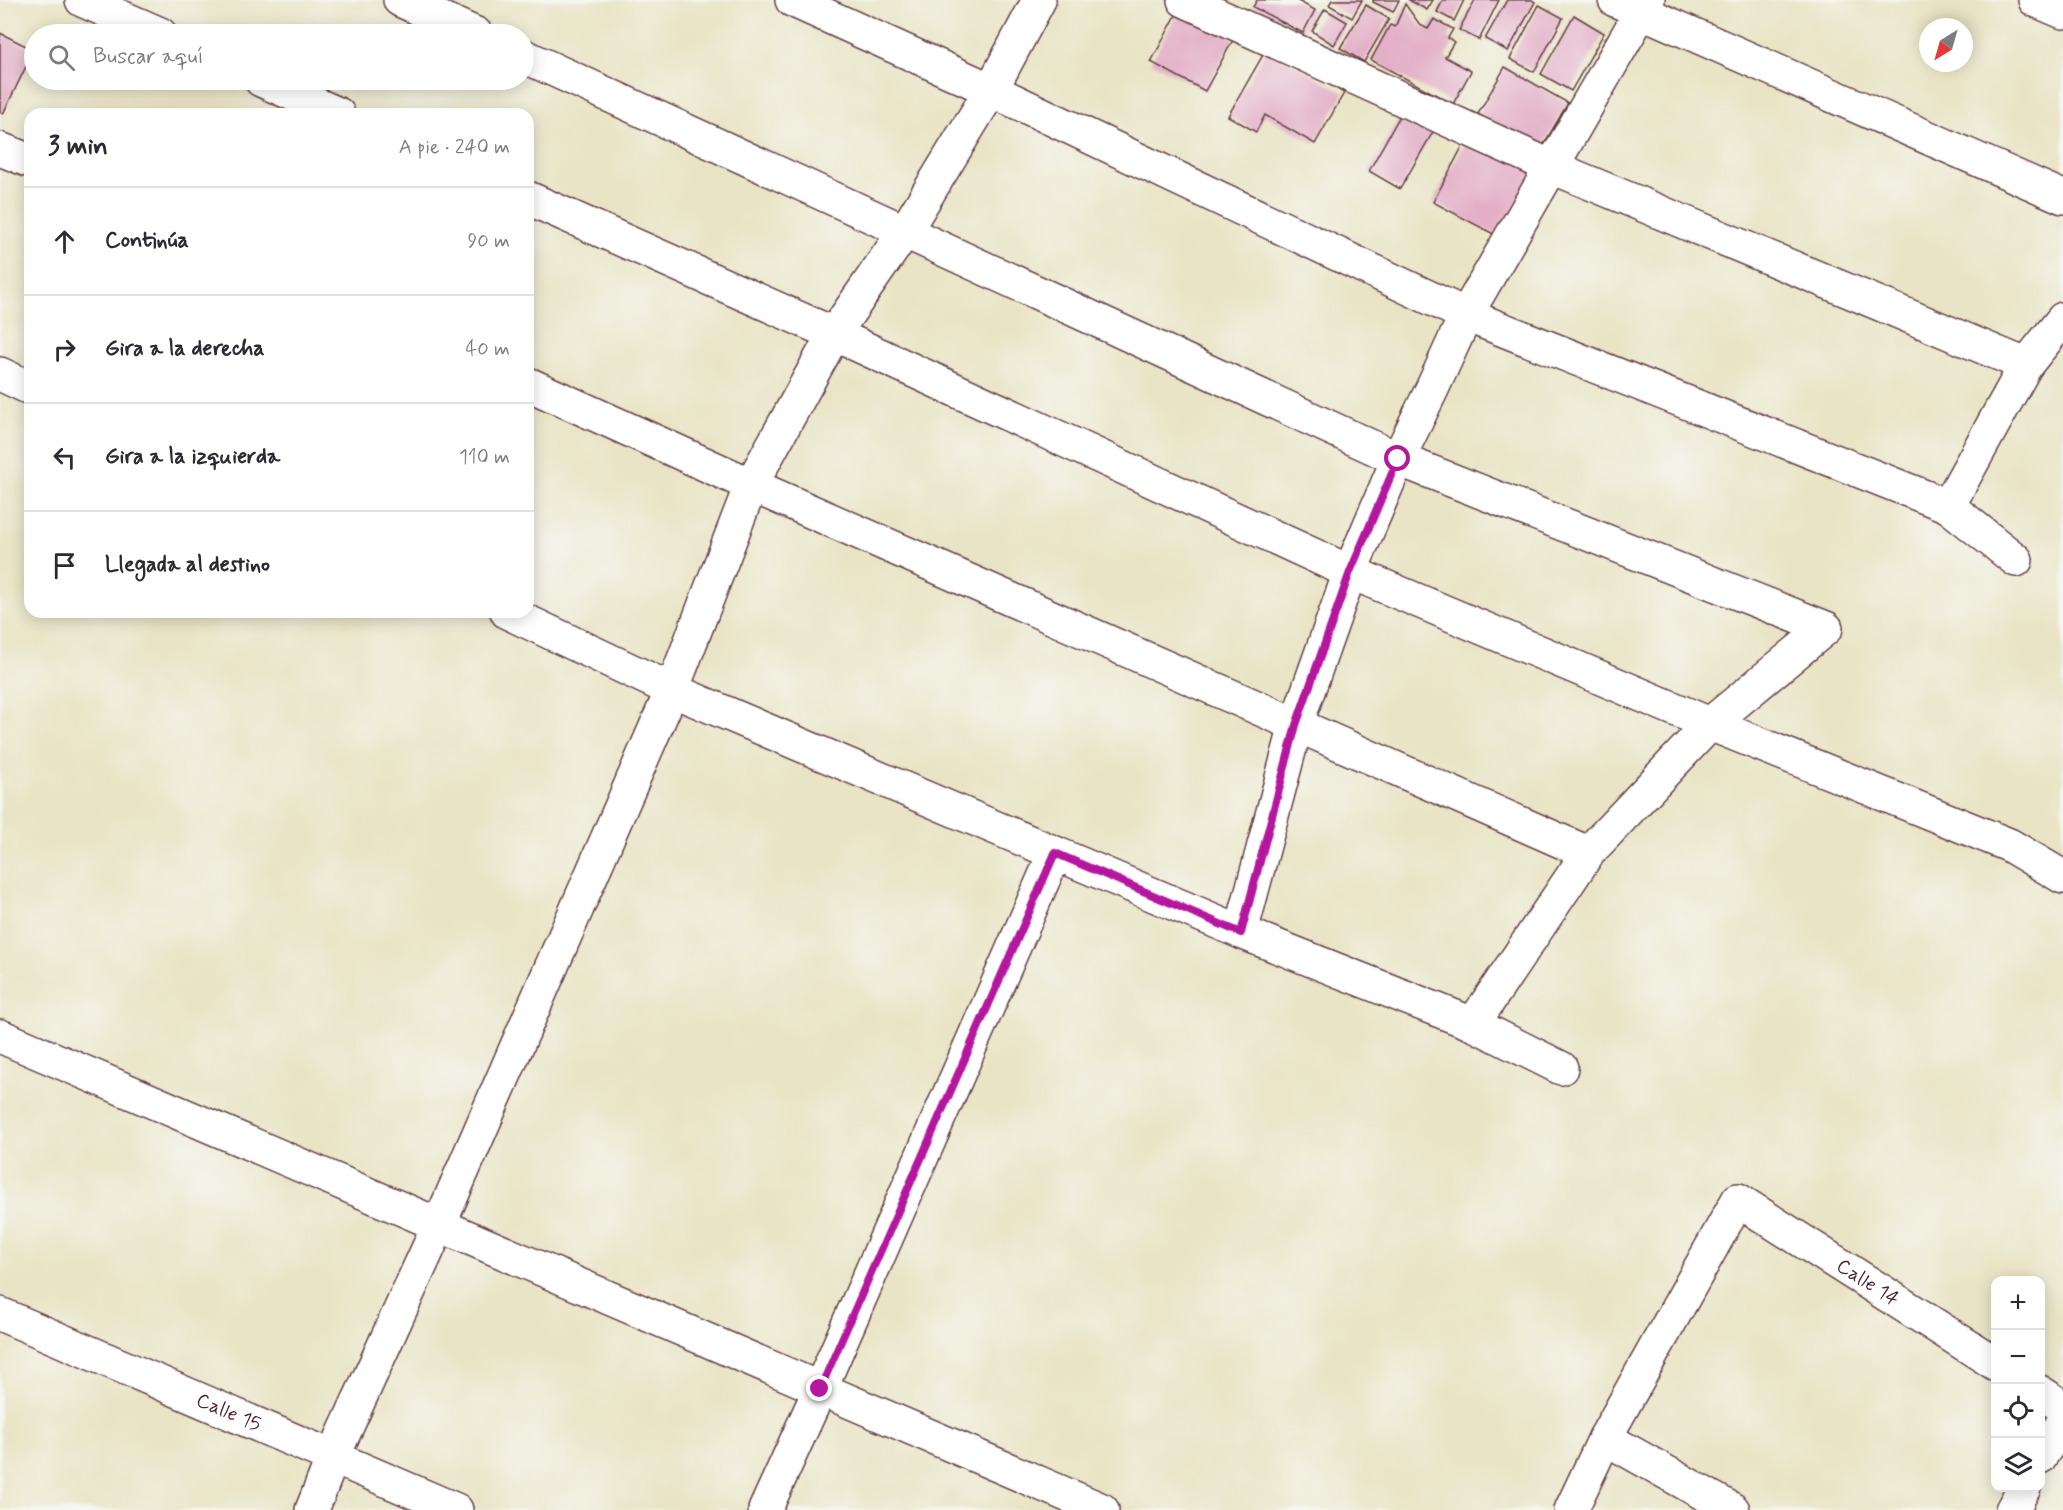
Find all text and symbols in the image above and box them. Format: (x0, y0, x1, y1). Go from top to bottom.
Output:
north arrow (1919, 18, 1973, 72)
search box (24, 24, 534, 90)
icon: search (45, 41, 78, 74)
text: Buscar aquí (93, 43, 204, 71)
text: 3 min (48, 130, 108, 164)
text: A pie · 240 m (399, 134, 510, 161)
icon: ahead (48, 225, 81, 258)
text: Continúa (105, 227, 189, 255)
text: 90 m (467, 228, 510, 255)
icon: right (48, 333, 81, 366)
text: Gira a la derecha (105, 335, 265, 363)
text: 40 m (466, 336, 510, 363)
icon: left (48, 441, 81, 474)
text: Gira a la izquierda (105, 443, 280, 471)
text: 110 m (459, 444, 510, 471)
route start (1384, 445, 1410, 471)
icon: arrive (48, 549, 81, 582)
text: Llegada al destino (105, 551, 270, 579)
street label: Calle 14 (1831, 1252, 1904, 1313)
map controls (1991, 1276, 2045, 1492)
button: + (1991, 1276, 2045, 1330)
button: − (1991, 1330, 2045, 1384)
route end (806, 1375, 832, 1401)
button: locate (1991, 1384, 2045, 1438)
street label: Calle 15 (192, 1386, 265, 1438)
button: layers (1991, 1438, 2045, 1492)

